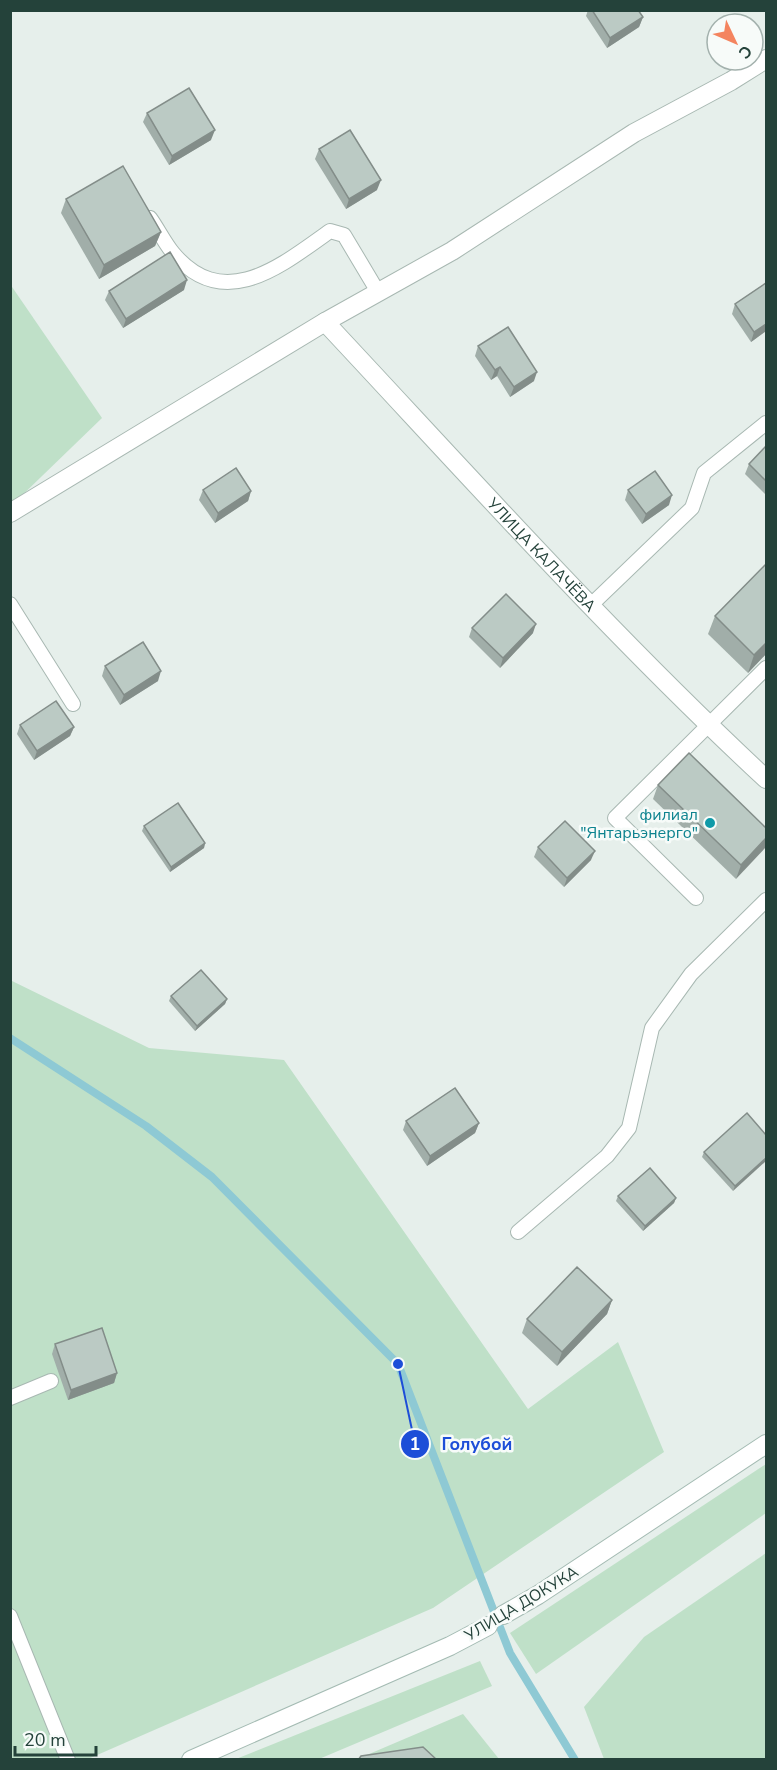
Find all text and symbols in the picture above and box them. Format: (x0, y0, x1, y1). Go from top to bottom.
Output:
north arrow (705, 12, 765, 72)
text: С (733, 40, 757, 63)
street label: УЛИЦА КАЛАЧЁВА (481, 493, 601, 617)
place label: филиал "Янтарьэнерго" (580, 804, 698, 844)
marker: филиал "Янтарьэнерго" (703, 816, 717, 830)
callout: Голубой (400, 1426, 525, 1462)
text: 1 (410, 1432, 420, 1456)
text: Голубой (442, 1432, 512, 1456)
street label: УЛИЦА ДОКУКА (460, 1561, 583, 1647)
scale bar (15, 1719, 96, 1757)
text: 20 m (24, 1728, 66, 1752)

